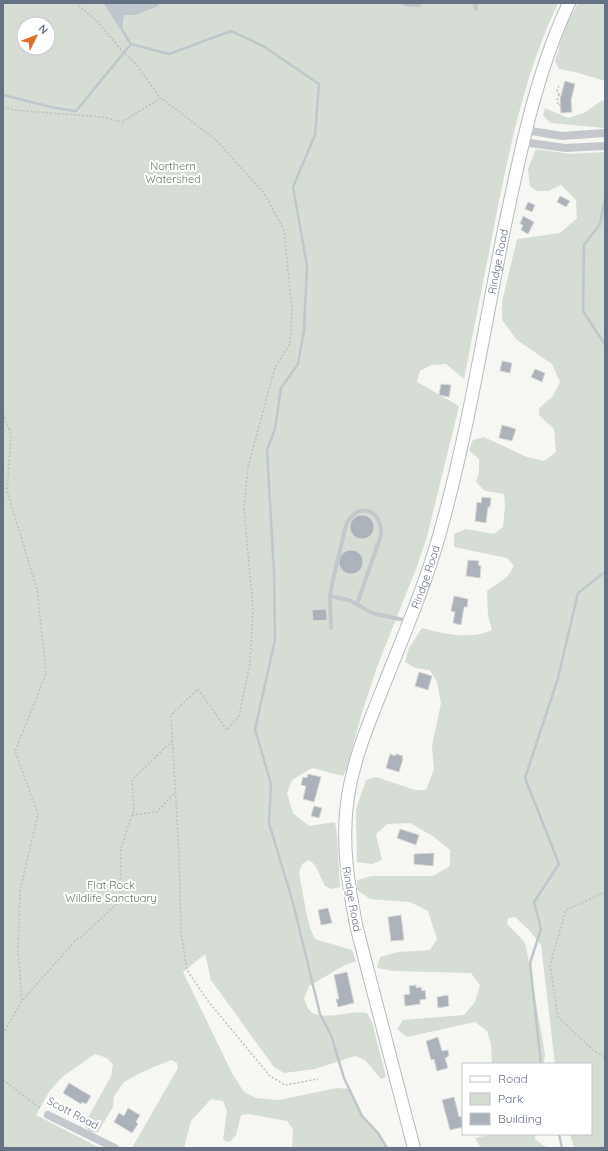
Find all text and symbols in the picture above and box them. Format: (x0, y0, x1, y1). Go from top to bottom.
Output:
north arrow (16, 16, 56, 56)
text: N (35, 21, 51, 37)
park label: Northern Watershed (145, 159, 201, 186)
street label: Rindge Road (485, 228, 511, 295)
street label: Rindge Road (408, 544, 443, 611)
street label: Rindge Road (339, 865, 365, 933)
park label: Flat Rock Wildlife Sanctuary (65, 878, 157, 905)
legend (462, 1063, 592, 1135)
text: Road (498, 1071, 528, 1086)
text: Park (498, 1091, 523, 1106)
street label: Scott Road (45, 1094, 101, 1132)
text: Building (498, 1111, 542, 1126)

